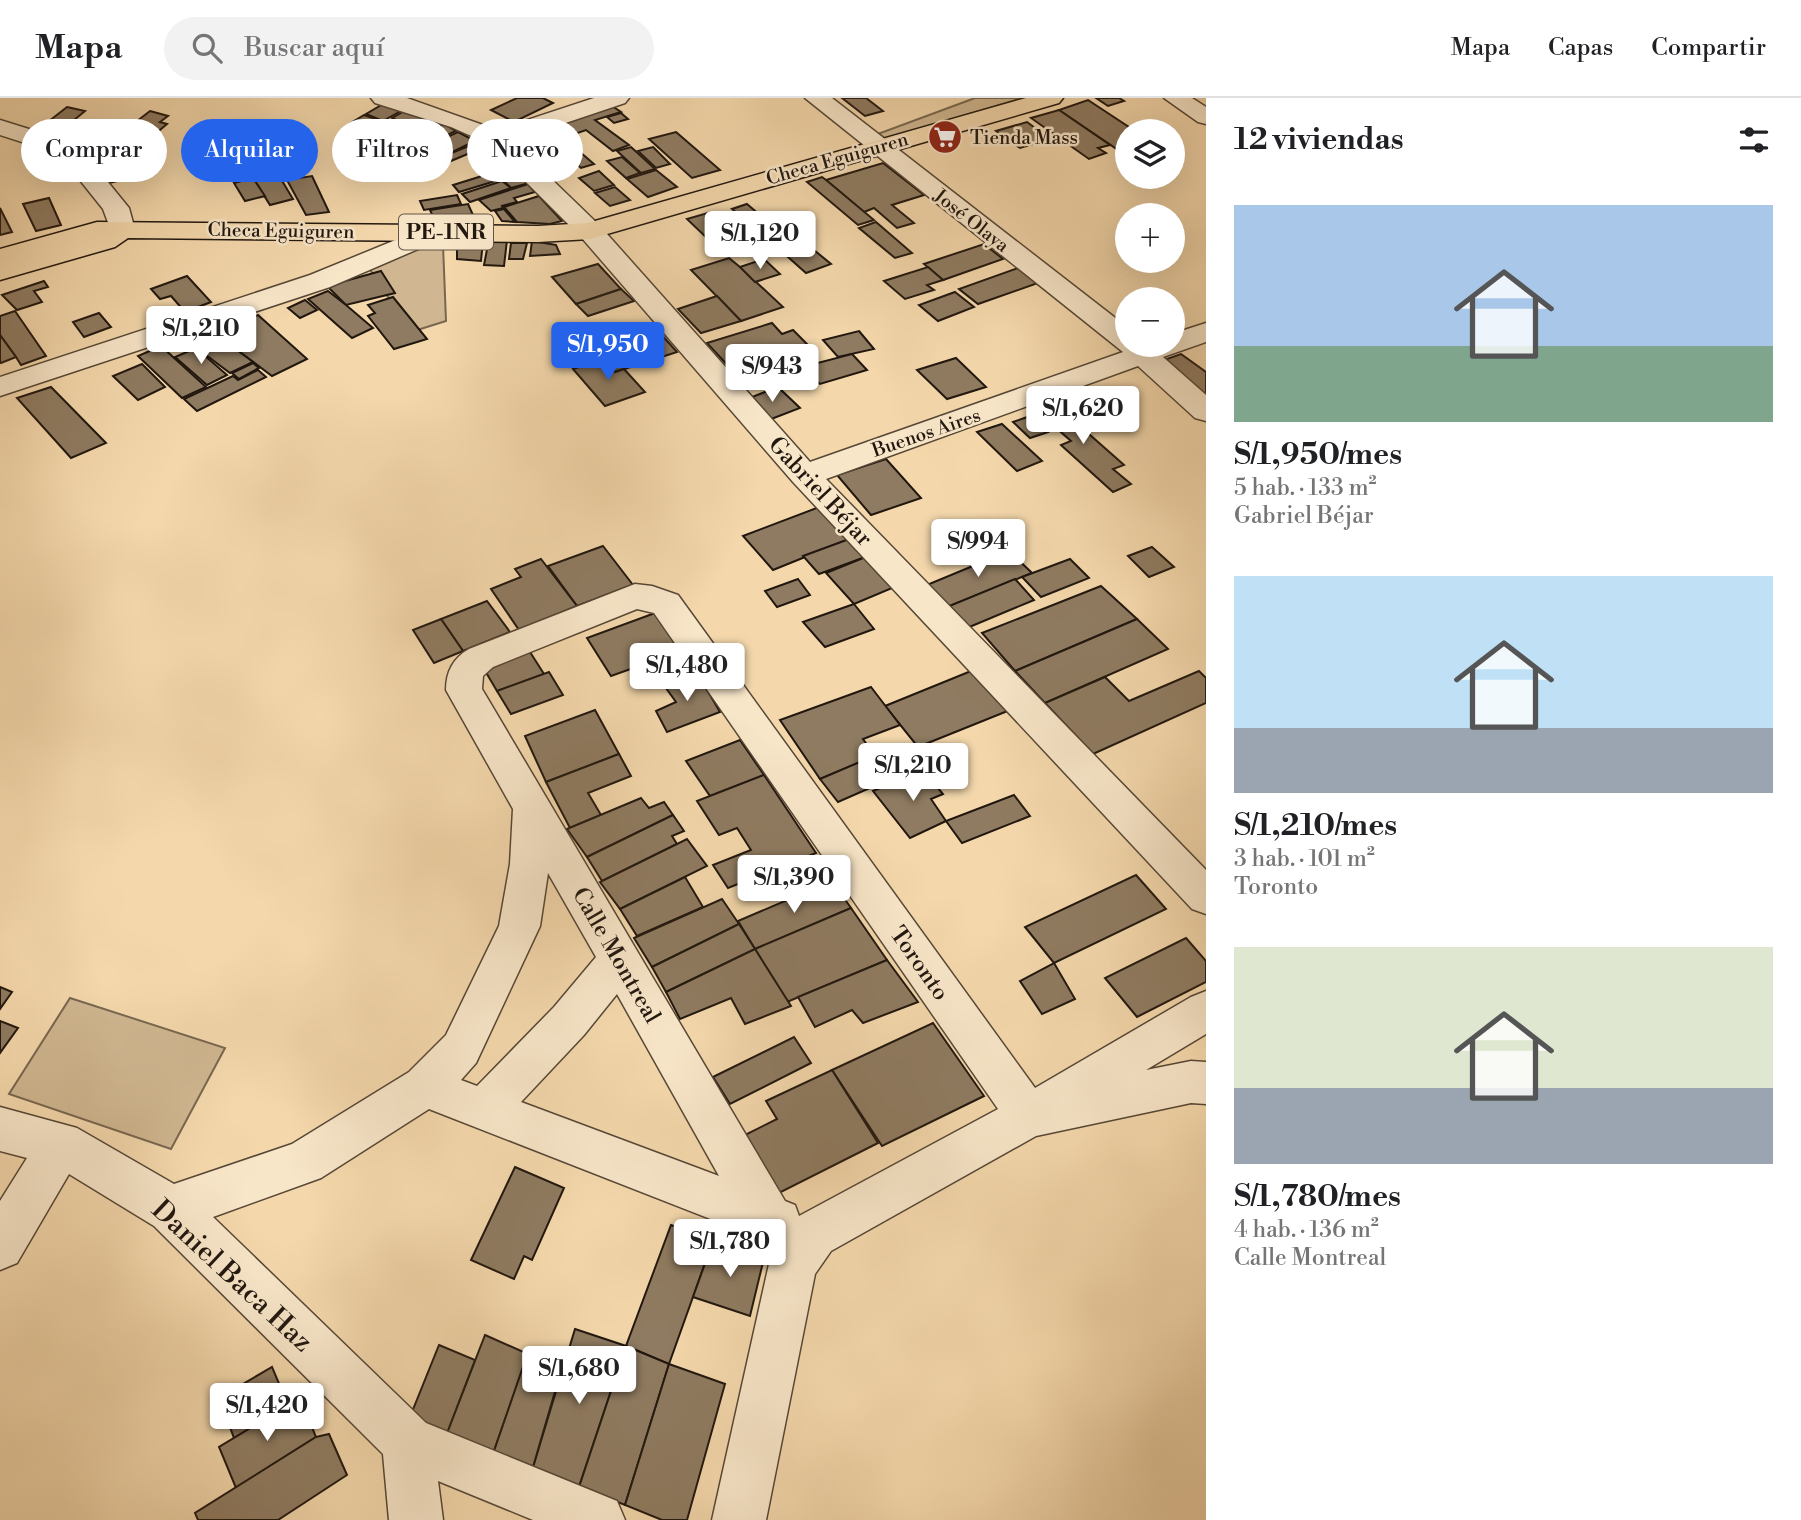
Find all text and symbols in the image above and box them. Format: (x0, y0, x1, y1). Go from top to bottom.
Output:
search box (164, 17, 654, 80)
text: Mapa (35, 28, 122, 69)
icon: search (188, 29, 226, 67)
text: Buscar aquí (244, 32, 384, 64)
text: Mapa (1451, 33, 1510, 63)
text: Capas (1548, 33, 1613, 63)
text: Compartir (1651, 33, 1766, 63)
supermarket icon: Tienda Mass (926, 118, 964, 156)
chip: Comprar (21, 119, 167, 182)
chip: Alquilar (181, 119, 318, 182)
chip: Filtros (332, 119, 453, 182)
chip: Nuevo (467, 119, 583, 182)
map controls (1115, 119, 1185, 357)
button: layers (1115, 119, 1185, 189)
text: 12 viviendas (1234, 121, 1404, 159)
icon: filters (1735, 121, 1773, 159)
place label: Tienda Mass (970, 126, 1078, 150)
street label: Checa Eguiguren (763, 127, 911, 191)
street label: José Olaya (928, 183, 1014, 258)
button: + (1115, 203, 1185, 273)
pin: S/1,120 (695, 212, 825, 271)
road number: PE-1NR (399, 214, 493, 250)
street label: Checa Eguiguren (207, 218, 355, 244)
text: S/1,120 (721, 220, 799, 248)
icon: home (1441, 251, 1567, 377)
button: − (1115, 287, 1185, 357)
pin: S/1,210 (136, 306, 266, 366)
text: S/1,210 (162, 315, 240, 343)
pin: S/1,950 (543, 322, 673, 382)
text: S/1,950 (567, 331, 649, 359)
pin: S/943 (723, 344, 821, 404)
text: S/943 (742, 353, 802, 381)
pin: S/1,620 (1018, 386, 1148, 446)
text: S/1,620 (1042, 395, 1124, 423)
street label: Buenos Aires (868, 403, 984, 463)
street label: Gabriel Béjar (762, 431, 878, 552)
text: S/1,950/mes (1234, 436, 1402, 474)
text: 5 hab. · 133 m² (1234, 474, 1377, 502)
text: Gabriel Béjar (1234, 502, 1374, 530)
pin: S/994 (929, 519, 1027, 579)
text: S/994 (947, 528, 1009, 556)
icon: home (1441, 622, 1567, 748)
pin: S/1,480 (622, 644, 752, 703)
text: S/1,480 (646, 652, 728, 680)
pin: S/1,210 (848, 744, 978, 803)
text: S/1,210 (874, 752, 952, 780)
text: S/1,210/mes (1234, 807, 1397, 845)
text: 3 hab. · 101 m² (1234, 845, 1375, 873)
pin: S/1,390 (729, 856, 859, 915)
text: S/1,390 (754, 864, 834, 892)
text: Toronto (1234, 873, 1318, 901)
street label: Calle Montreal (566, 883, 666, 1029)
street label: Toronto (884, 921, 955, 1006)
icon: home (1441, 993, 1567, 1119)
text: S/1,780/mes (1234, 1178, 1401, 1216)
street label: Daniel Baca Haz (144, 1192, 320, 1360)
text: 4 hab. · 136 m² (1234, 1216, 1379, 1244)
pin: S/1,780 (665, 1220, 795, 1279)
text: S/1,780 (690, 1228, 770, 1256)
text: Calle Montreal (1234, 1244, 1386, 1272)
pin: S/1,680 (514, 1346, 644, 1406)
text: S/1,680 (538, 1355, 620, 1383)
pin: S/1,420 (202, 1384, 332, 1443)
text: S/1,420 (226, 1392, 308, 1420)

